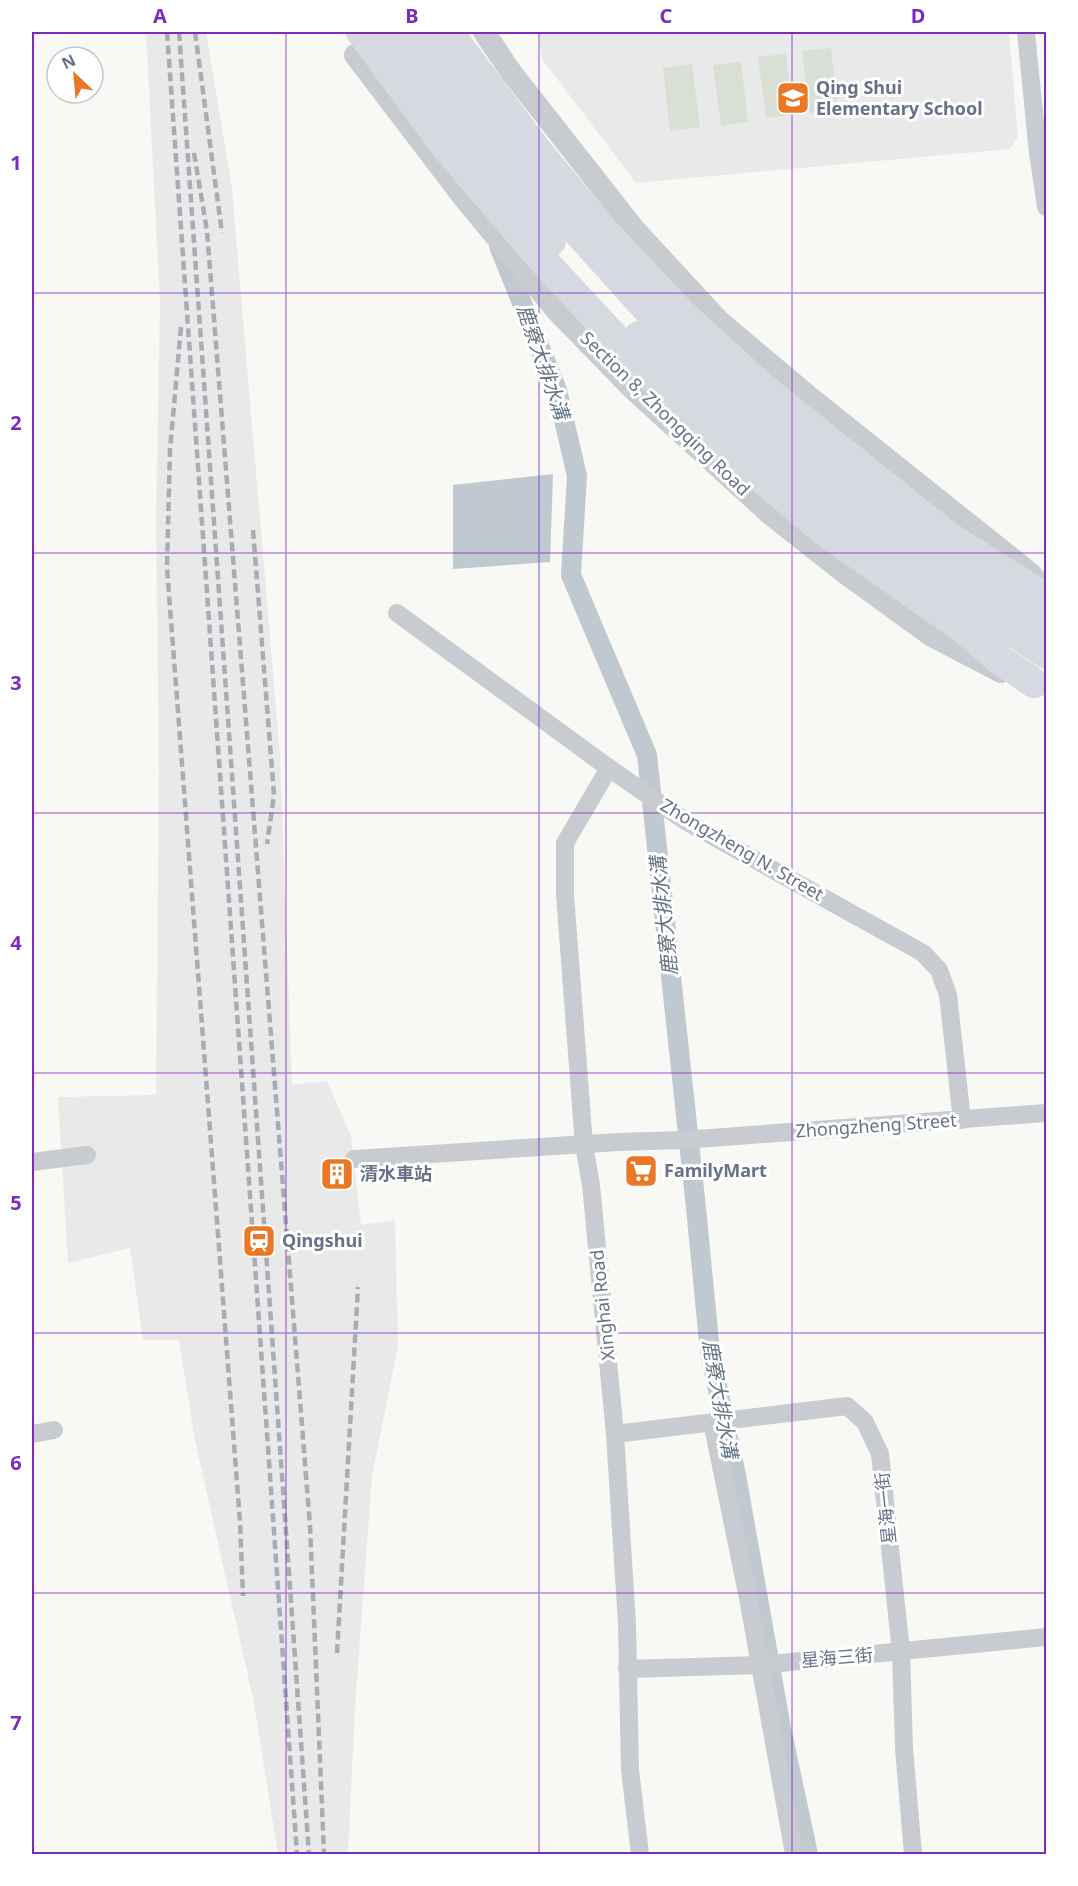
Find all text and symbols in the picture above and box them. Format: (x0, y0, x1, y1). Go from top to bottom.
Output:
text: A (153, 2, 167, 29)
text: B (405, 2, 419, 29)
text: C (660, 2, 673, 29)
text: D (911, 2, 925, 29)
north arrow (45, 45, 105, 105)
text: N (58, 49, 79, 74)
place label: Qing Shui Elementary School (816, 75, 983, 120)
school or university icon: Qing Shui Elementary School (775, 80, 811, 116)
text: 1 (10, 149, 22, 176)
water label: 鹿寮大排水溝 (511, 301, 577, 426)
street label: Section 8, Zhongqing Road (576, 326, 756, 501)
text: 2 (10, 409, 22, 436)
text: 3 (10, 669, 22, 696)
street label: Zhongzheng N. Street (657, 793, 829, 906)
water label: 鹿寮大排水溝 (643, 852, 683, 977)
text: 4 (10, 929, 22, 956)
street label: Zhongzheng Street (795, 1107, 958, 1143)
supermarket icon: FamilyMart (623, 1153, 659, 1189)
building icon: 清水車站 (319, 1156, 355, 1192)
place label: FamilyMart (664, 1158, 767, 1182)
place label: 清水車站 (360, 1161, 432, 1185)
text: 5 (10, 1189, 22, 1216)
station icon: Qingshui (241, 1223, 277, 1259)
place label: Qingshui (282, 1228, 363, 1252)
street label: Xinghai Road (584, 1249, 620, 1362)
water label: 鹿寮大排水溝 (697, 1337, 745, 1463)
text: 6 (10, 1449, 22, 1476)
street label: 星海一街 (869, 1471, 901, 1545)
street label: 星海三街 (800, 1642, 874, 1672)
text: 7 (10, 1709, 22, 1736)

